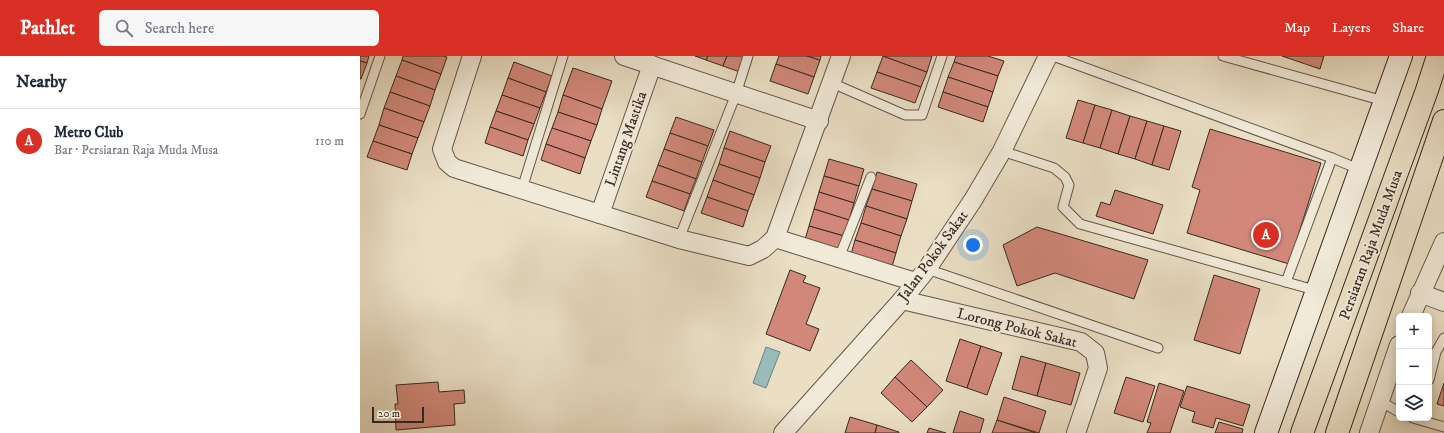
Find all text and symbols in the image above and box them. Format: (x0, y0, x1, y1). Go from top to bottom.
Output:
search box (99, 10, 379, 46)
text: Pathlet (20, 17, 75, 40)
icon: search (113, 17, 135, 39)
text: Search here (145, 19, 214, 38)
text: Map (1284, 19, 1310, 37)
text: Layers (1332, 19, 1370, 37)
text: Share (1392, 19, 1424, 37)
text: Nearby (16, 71, 66, 93)
street label: Lintang Mastika (601, 88, 651, 189)
text: Metro Club (54, 123, 123, 142)
text: A (25, 133, 33, 149)
text: 110 m (315, 133, 344, 149)
text: Bar · Persiaran Raja Muda Musa (54, 142, 218, 158)
street label: Persiaran Raja Muda Musa (1335, 167, 1407, 322)
street label: Jalan Pokok Sakat (892, 207, 972, 307)
pin: A (1253, 220, 1279, 250)
your location (963, 235, 983, 255)
street label: Lorong Pokok Sakat (955, 304, 1079, 352)
map controls (1396, 313, 1432, 421)
button: + (1396, 313, 1432, 349)
button: − (1396, 349, 1432, 385)
button: layers (1396, 385, 1432, 421)
scale bar (372, 405, 424, 424)
text: 20 m (378, 407, 400, 421)

